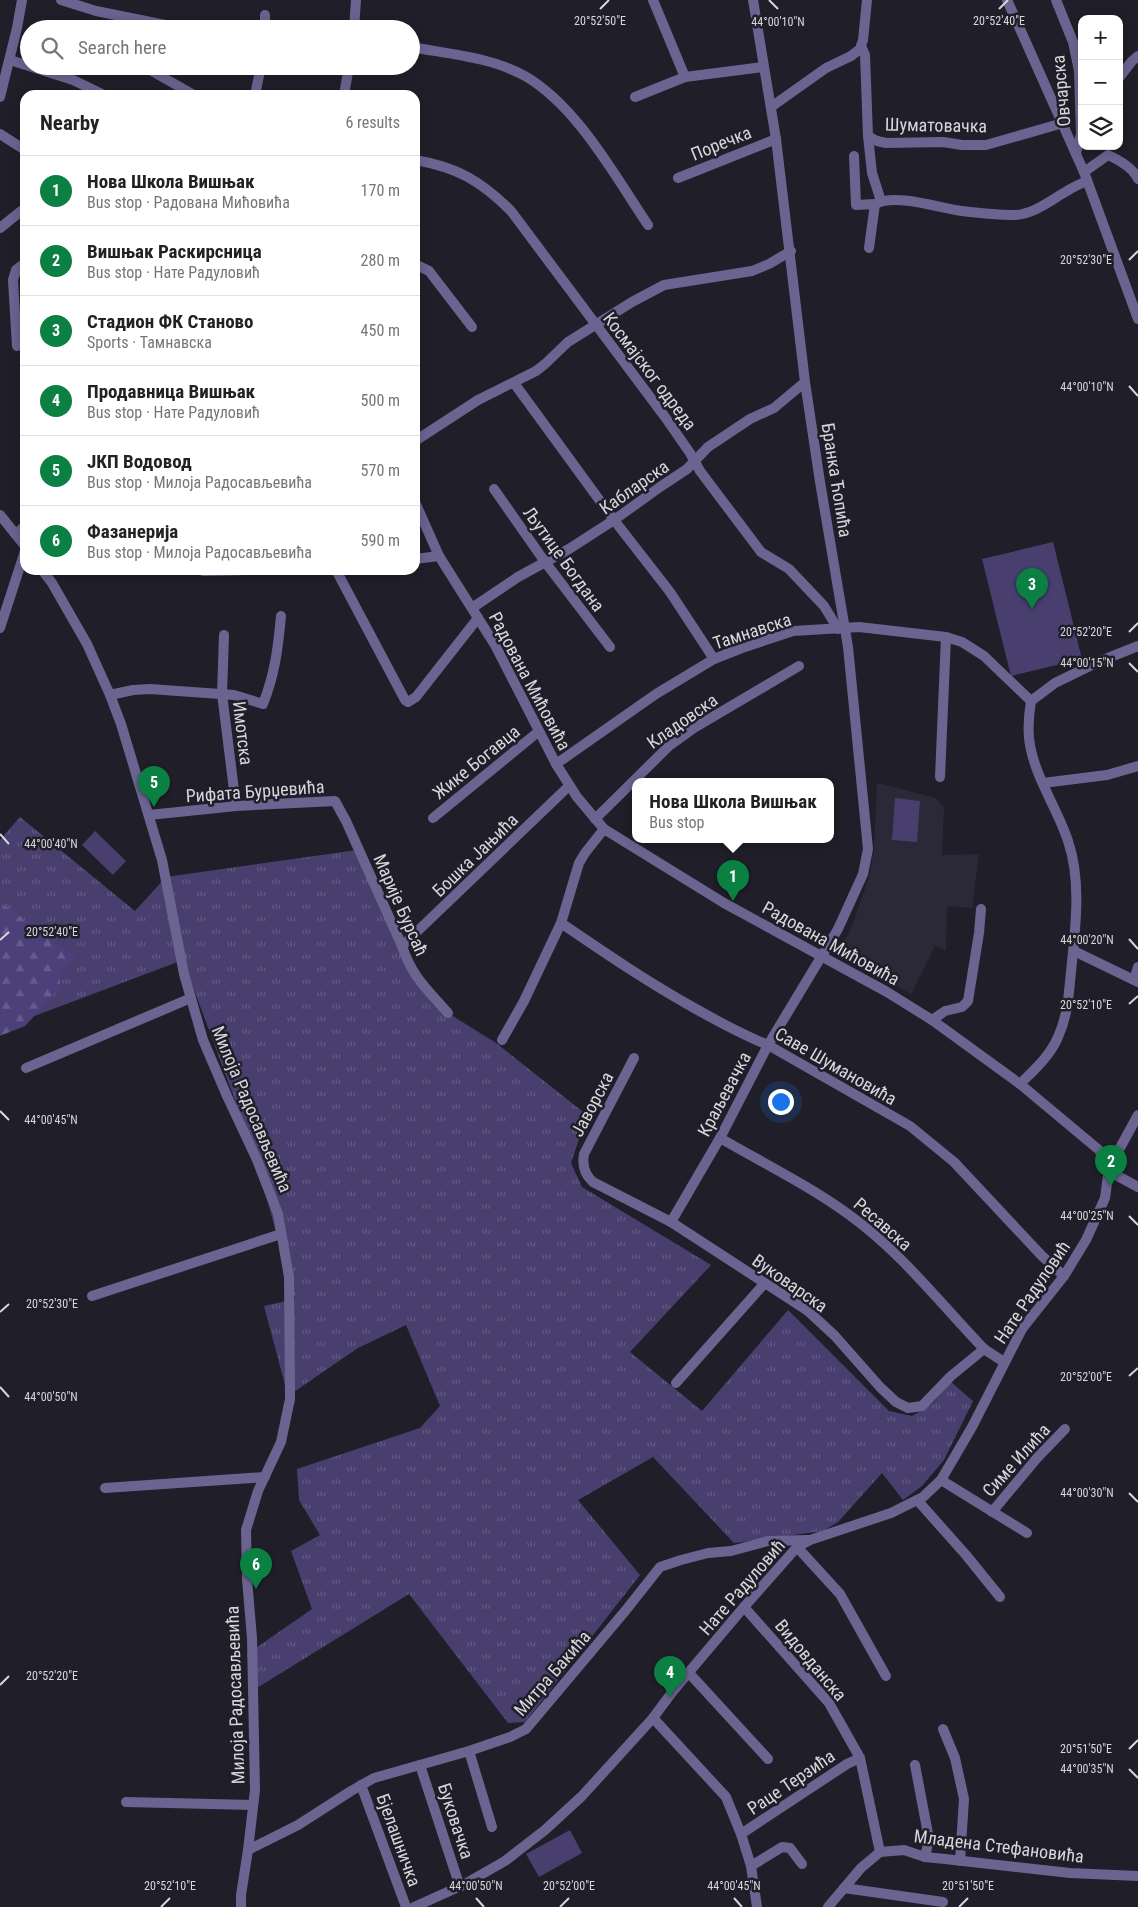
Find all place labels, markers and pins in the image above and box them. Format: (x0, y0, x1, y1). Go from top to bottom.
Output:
pin: 3 (1016, 568, 1048, 609)
pin: 5 (138, 766, 170, 807)
pin: 1 (717, 860, 749, 901)
pin: 2 (1095, 1145, 1127, 1186)
pin: 6 (240, 1548, 272, 1589)
pin: 4 (654, 1656, 686, 1697)

